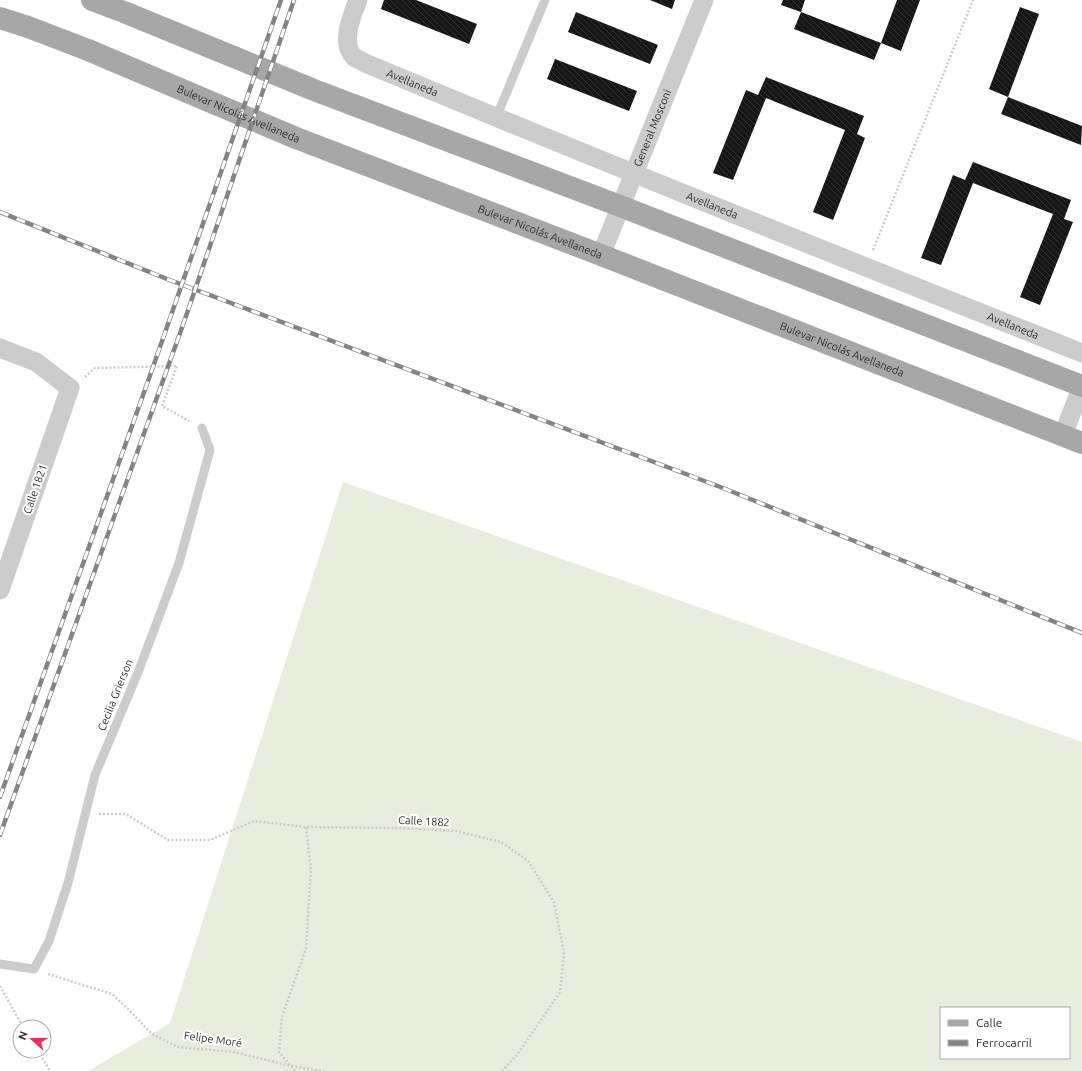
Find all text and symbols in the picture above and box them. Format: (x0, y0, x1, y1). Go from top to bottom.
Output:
street label: Avellaneda (385, 67, 440, 99)
street label: Bulevar Nicolás Avellaneda (175, 82, 302, 145)
street label: General Mosconi (631, 88, 673, 168)
street label: Avellaneda (685, 190, 740, 221)
street label: Bulevar Nicolás Avellaneda (476, 202, 604, 261)
street label: Avellaneda (986, 310, 1040, 341)
street label: Bulevar Nicolás Avellaneda (778, 320, 906, 379)
street label: Calle 1821 (21, 463, 49, 515)
street label: Cecilia Grierson (95, 657, 135, 733)
street label: Calle 1882 (398, 814, 450, 828)
legend (940, 1007, 1070, 1059)
text: Calle (976, 1016, 1002, 1029)
north arrow (12, 1019, 52, 1059)
text: N (16, 1029, 30, 1041)
street label: Felipe Moré (183, 1029, 243, 1049)
text: Ferrocarril (976, 1036, 1032, 1049)

